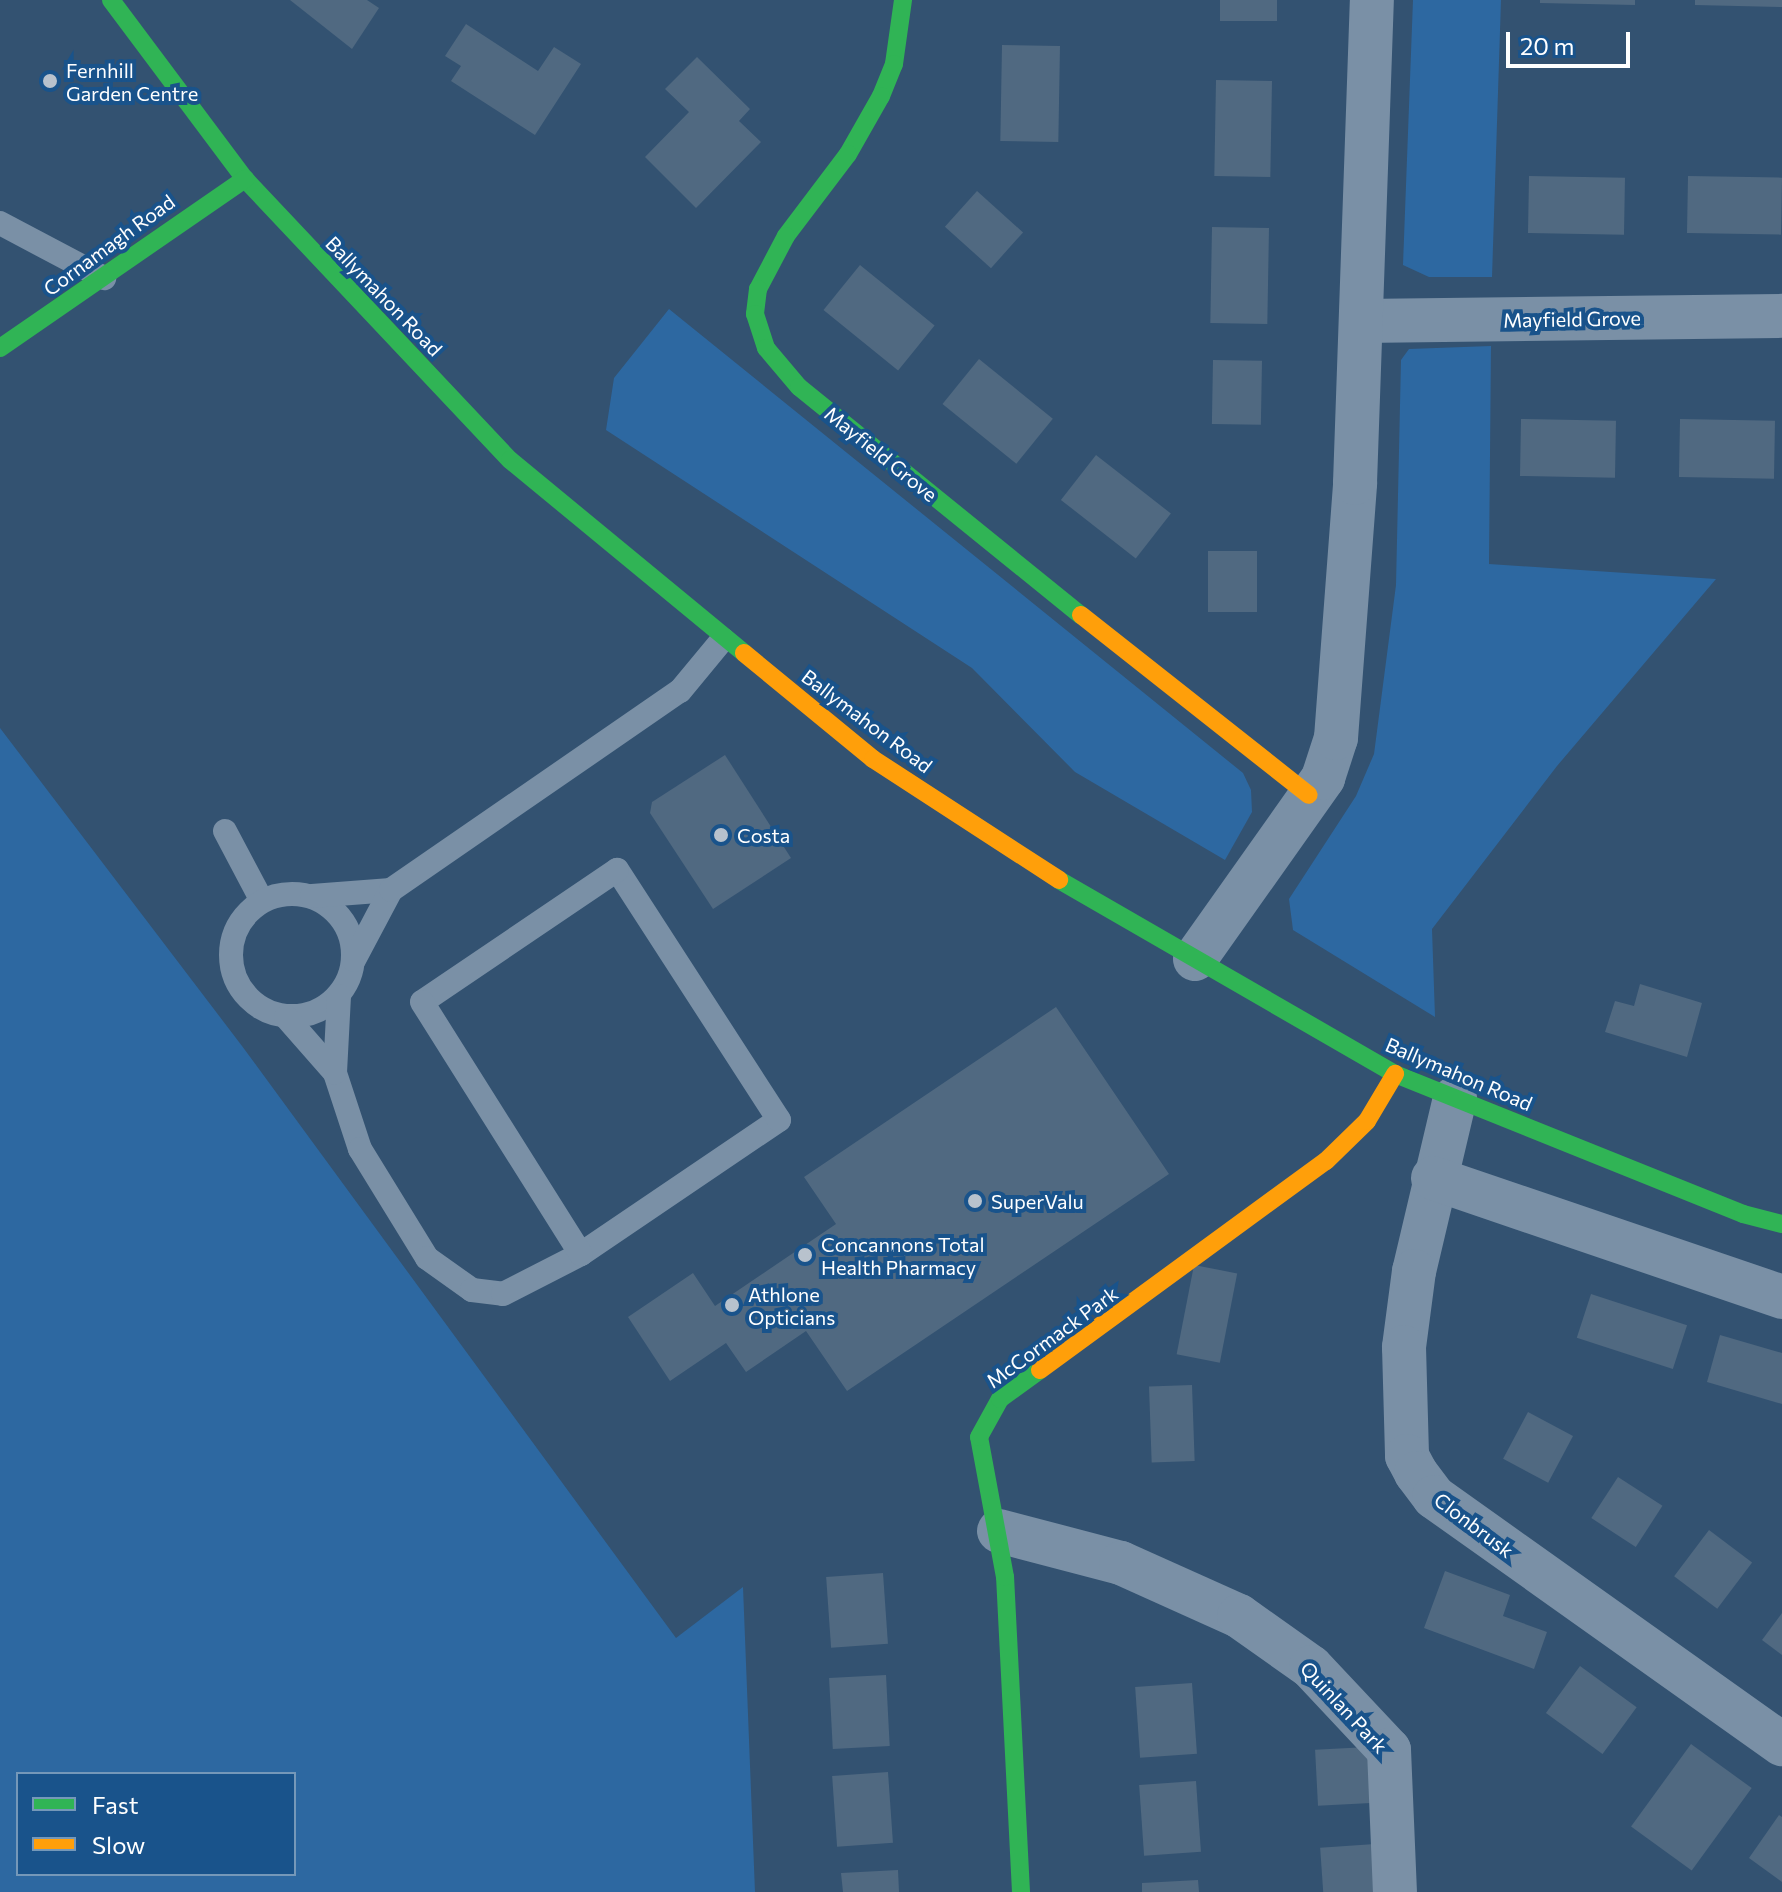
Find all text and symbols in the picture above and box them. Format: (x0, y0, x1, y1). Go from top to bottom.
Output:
scale bar (1510, 16, 1634, 66)
text: 20 m (1520, 31, 1574, 60)
place label: Fernhill Garden Centre (66, 58, 198, 105)
marker: Fernhill Garden Centre (41, 72, 59, 90)
street label: Cornamagh Road (39, 189, 179, 301)
street label: Ballymahon Road (321, 231, 447, 361)
street label: Mayfield Grove (1503, 306, 1641, 332)
street label: Mayfield Grove (820, 401, 942, 507)
street label: Ballymahon Road (797, 664, 937, 778)
place label: Costa (737, 823, 790, 847)
marker: Costa (712, 826, 730, 844)
street label: Ballymahon Road (1382, 1032, 1536, 1116)
place label: SuperValu (991, 1189, 1084, 1213)
marker: SuperValu (966, 1192, 984, 1210)
place label: Concannons Total Health Pharmacy (821, 1232, 985, 1279)
marker: Concannons Total Health Pharmacy (796, 1246, 814, 1264)
street label: McCormack Park (981, 1281, 1123, 1393)
place label: Athlone Opticians (748, 1282, 835, 1329)
marker: Athlone Opticians (723, 1296, 741, 1314)
street label: Clonbrusk (1430, 1487, 1518, 1563)
street label: Quinlan Park (1295, 1656, 1393, 1758)
legend (16, 1772, 296, 1876)
text: Fast (92, 1790, 139, 1819)
text: Slow (92, 1830, 145, 1859)

